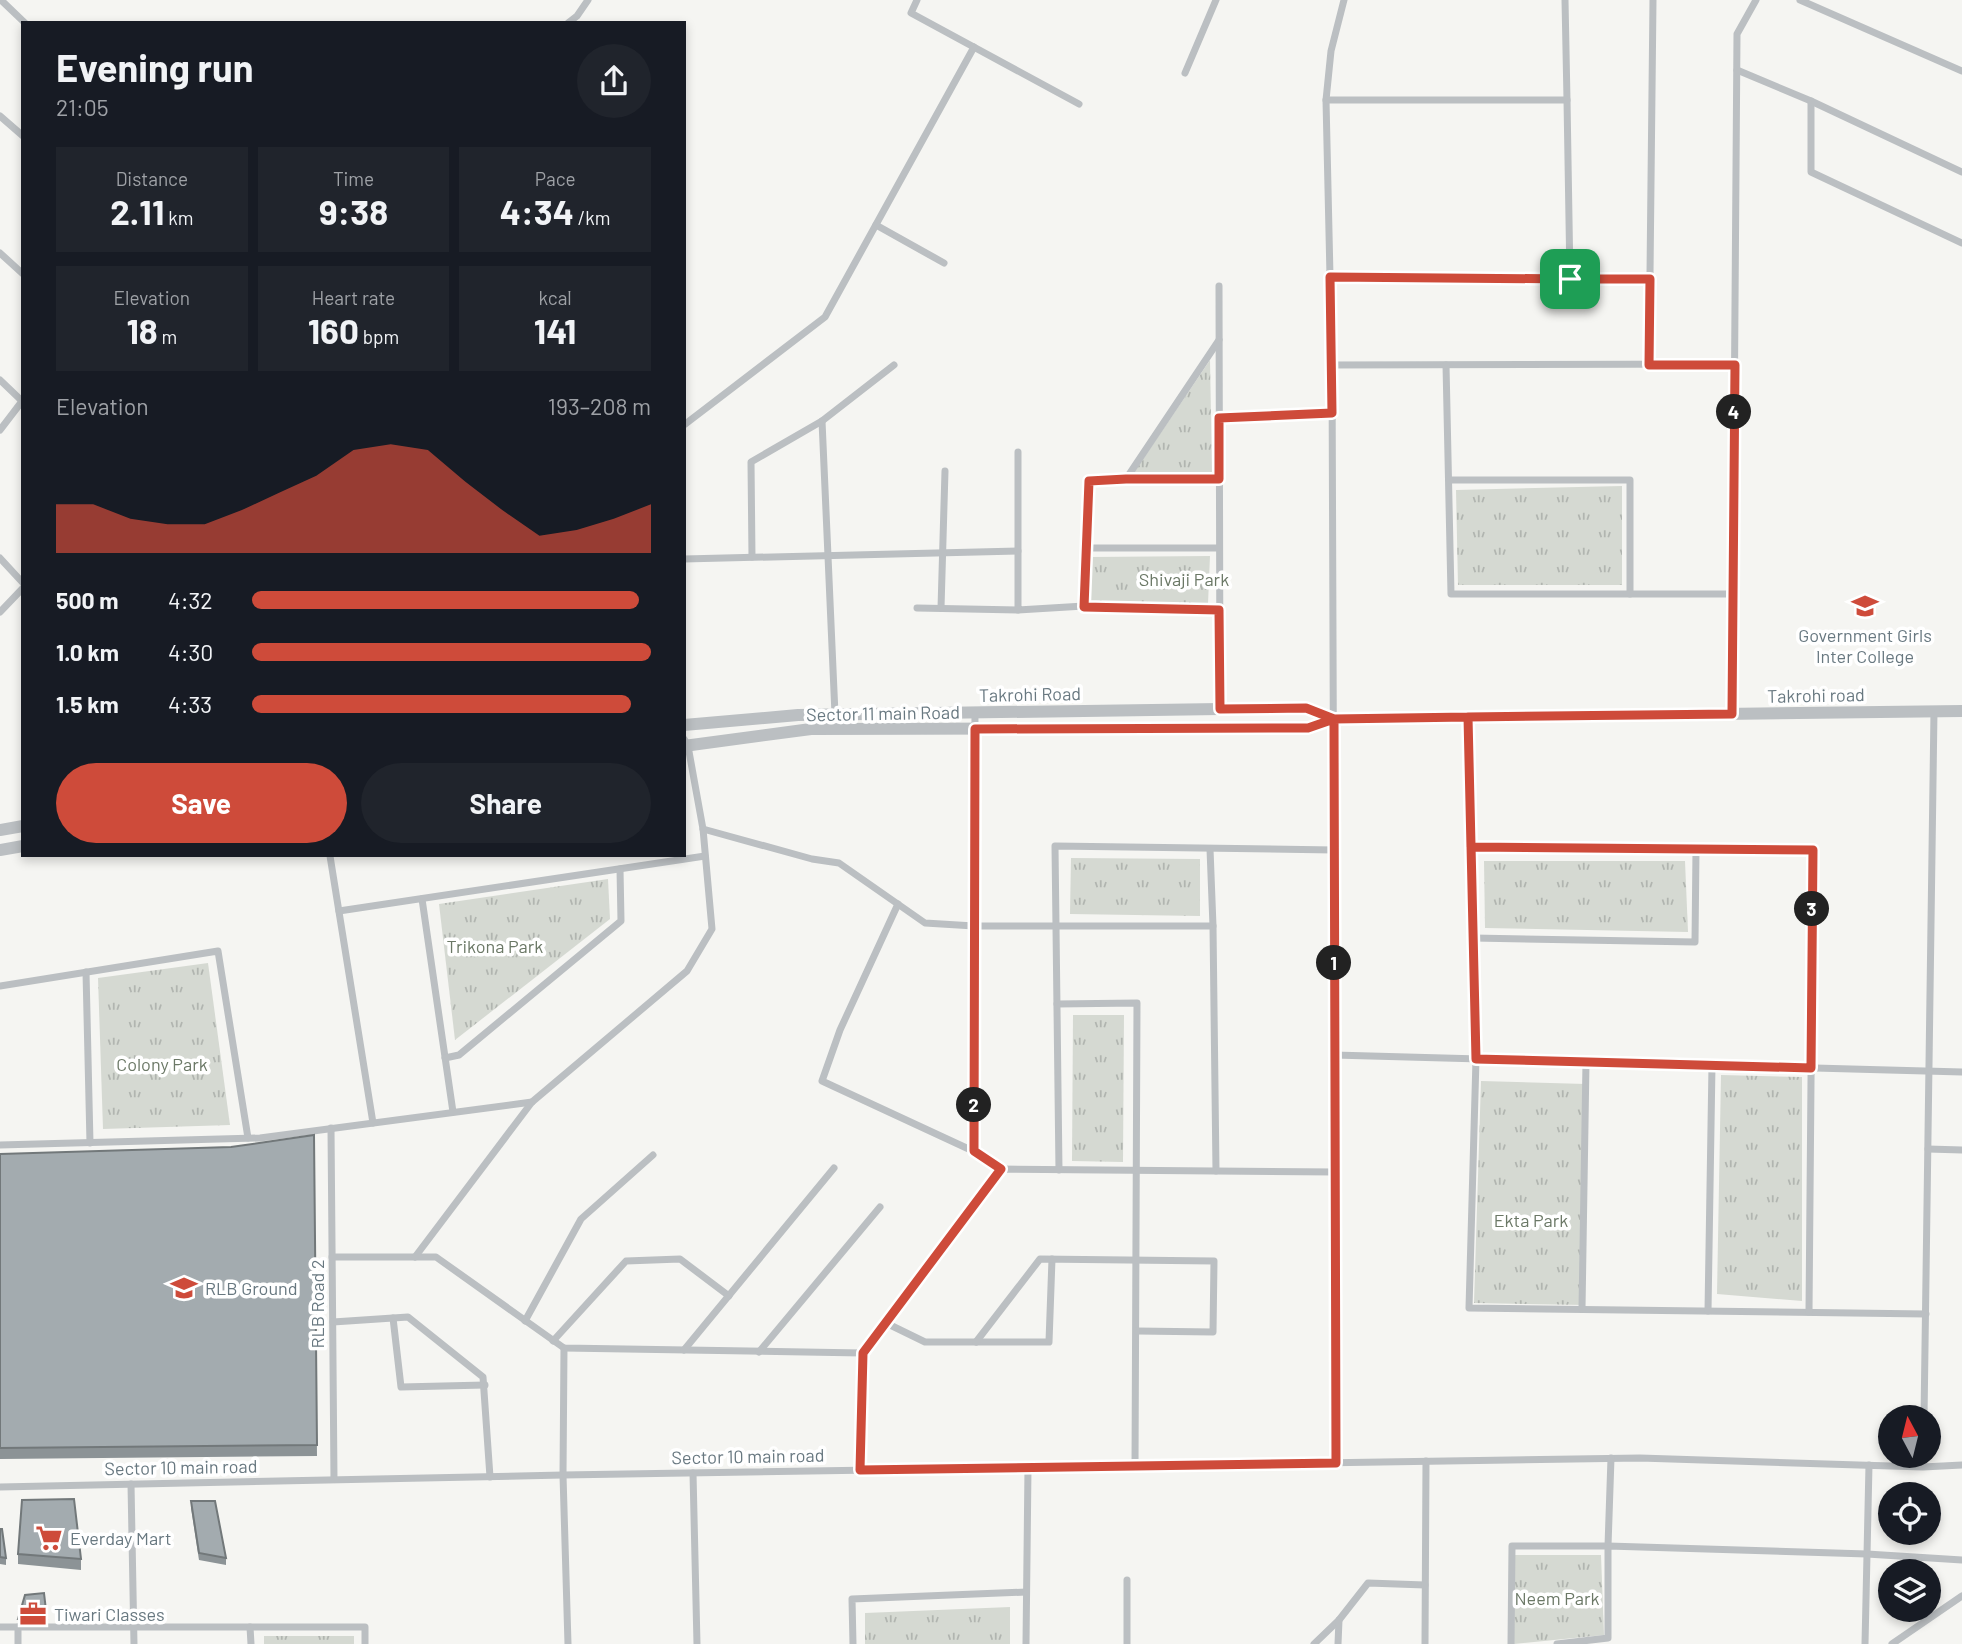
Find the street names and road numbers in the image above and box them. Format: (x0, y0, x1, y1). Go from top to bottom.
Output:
street label: Takrohi Road (979, 682, 1081, 706)
street label: Takrohi road (1767, 683, 1865, 707)
street label: Sector 11 main Road (806, 701, 960, 725)
street label: RLB Road 2 (306, 1259, 328, 1349)
street label: Sector 10 main road (671, 1444, 825, 1468)
street label: Sector 10 main road (104, 1455, 258, 1479)

